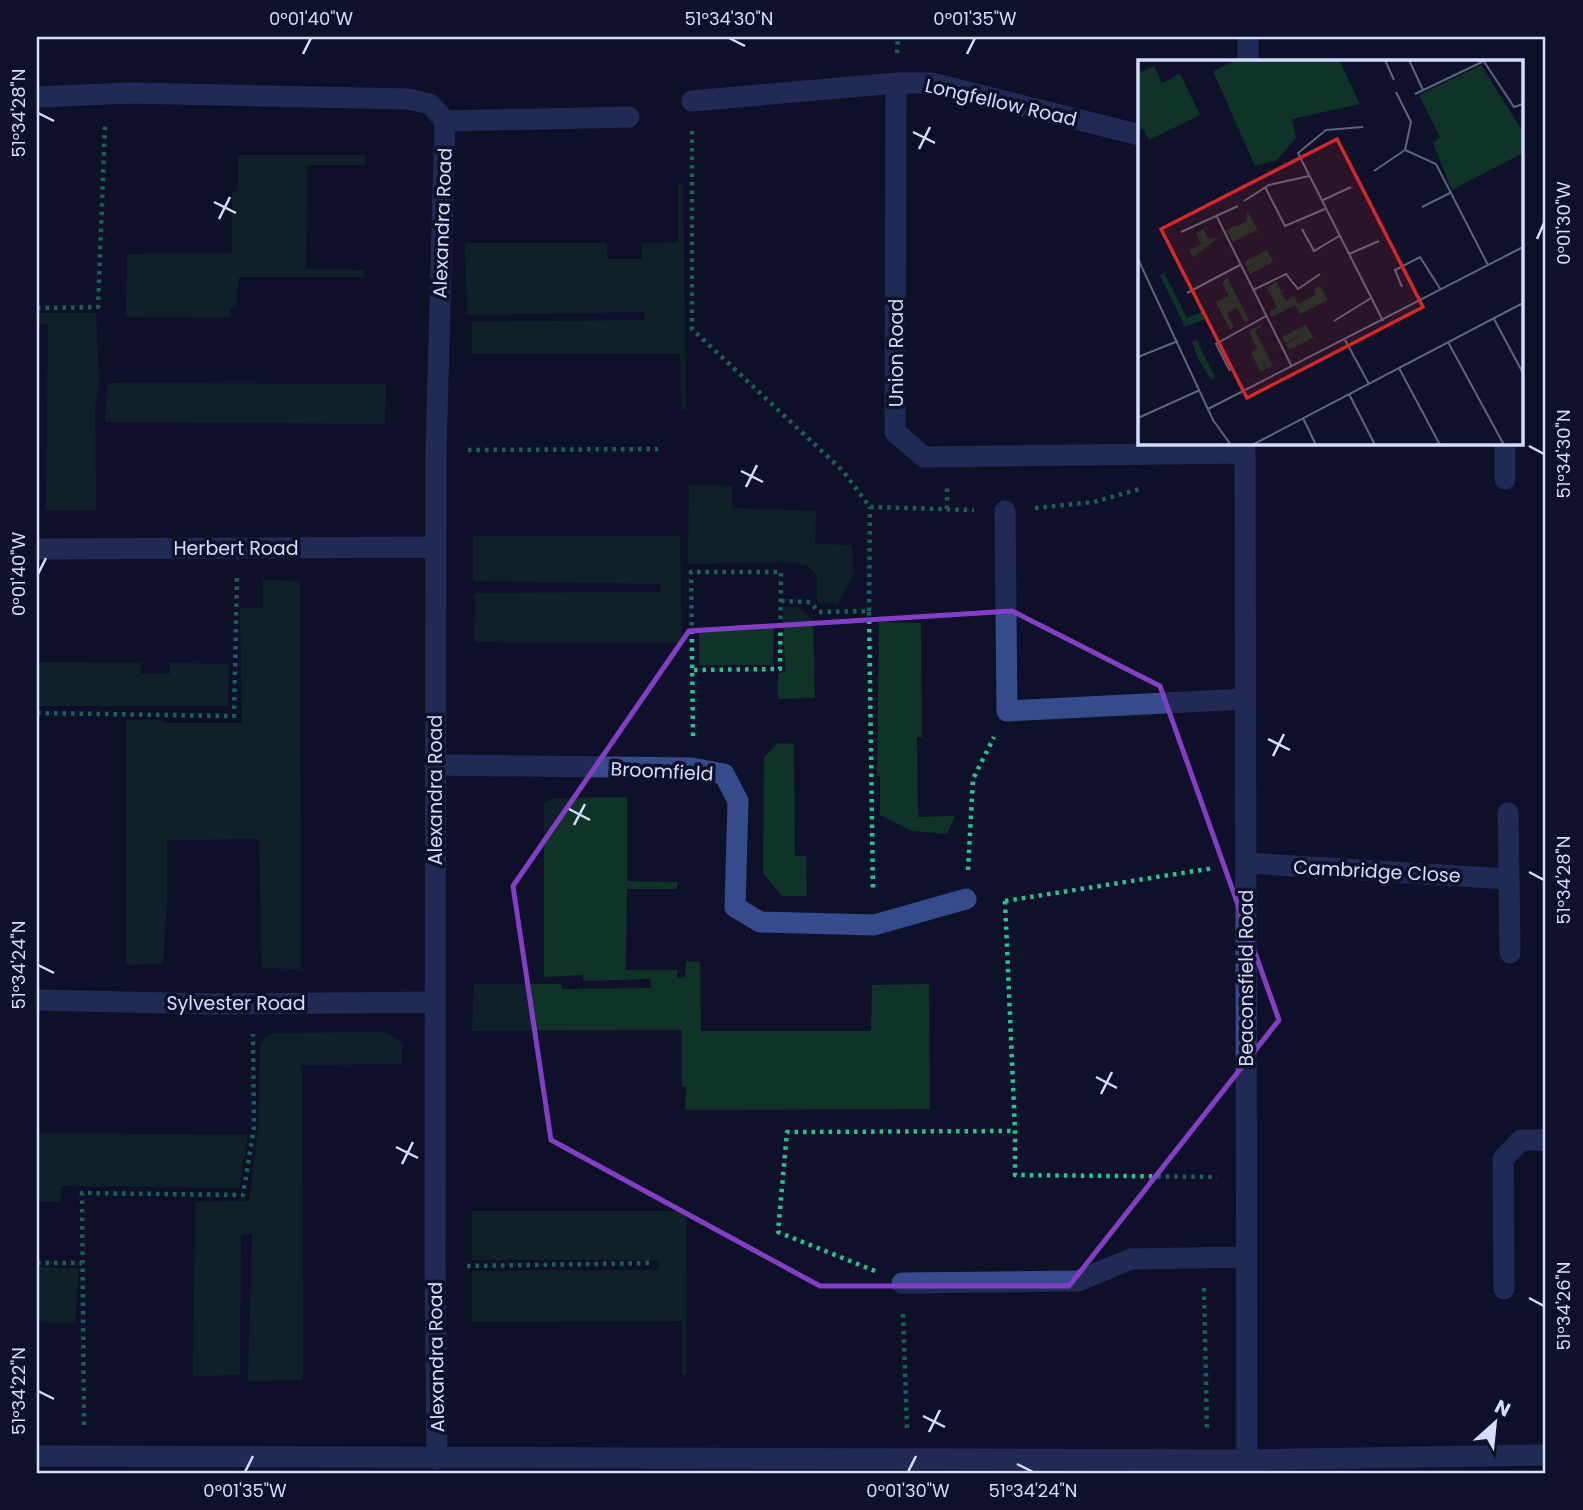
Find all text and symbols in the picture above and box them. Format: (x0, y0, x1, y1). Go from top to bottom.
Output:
text: 0°01'40"W (269, 6, 353, 31)
text: 51°34'30"N (684, 6, 774, 31)
text: 0°01'35"W (933, 6, 1017, 31)
inset map (1138, 60, 1524, 444)
text: 51°34'28"N (6, 69, 31, 157)
street label: Longfellow Road (922, 72, 1079, 133)
street label: Alexandra Road (426, 147, 459, 299)
text: 0°01'30"W (1551, 181, 1576, 265)
street label: Union Road (883, 299, 910, 407)
text: 51°34'30"N (1551, 409, 1576, 499)
text: 0°01'40"W (6, 532, 31, 616)
street label: Herbert Road (173, 535, 299, 562)
street label: Alexandra Road (422, 715, 449, 865)
street label: Broomfield (610, 755, 714, 788)
text: 51°34'28"N (1551, 836, 1576, 924)
street label: Cambridge Close (1293, 854, 1461, 889)
street label: Beaconsfield Road (1233, 890, 1260, 1066)
text: 51°34'24"N (6, 921, 31, 1009)
street label: Sylvester Road (166, 990, 306, 1017)
text: 51°34'26"N (1551, 1262, 1576, 1350)
street label: Alexandra Road (422, 1281, 451, 1433)
text: 51°34'22"N (6, 1347, 31, 1435)
north arrow (1460, 1388, 1530, 1458)
text: N (1490, 1393, 1515, 1424)
text: 0°01'35"W (203, 1478, 287, 1503)
text: 0°01'30"W (866, 1478, 950, 1503)
text: 51°34'24"N (989, 1478, 1077, 1503)

